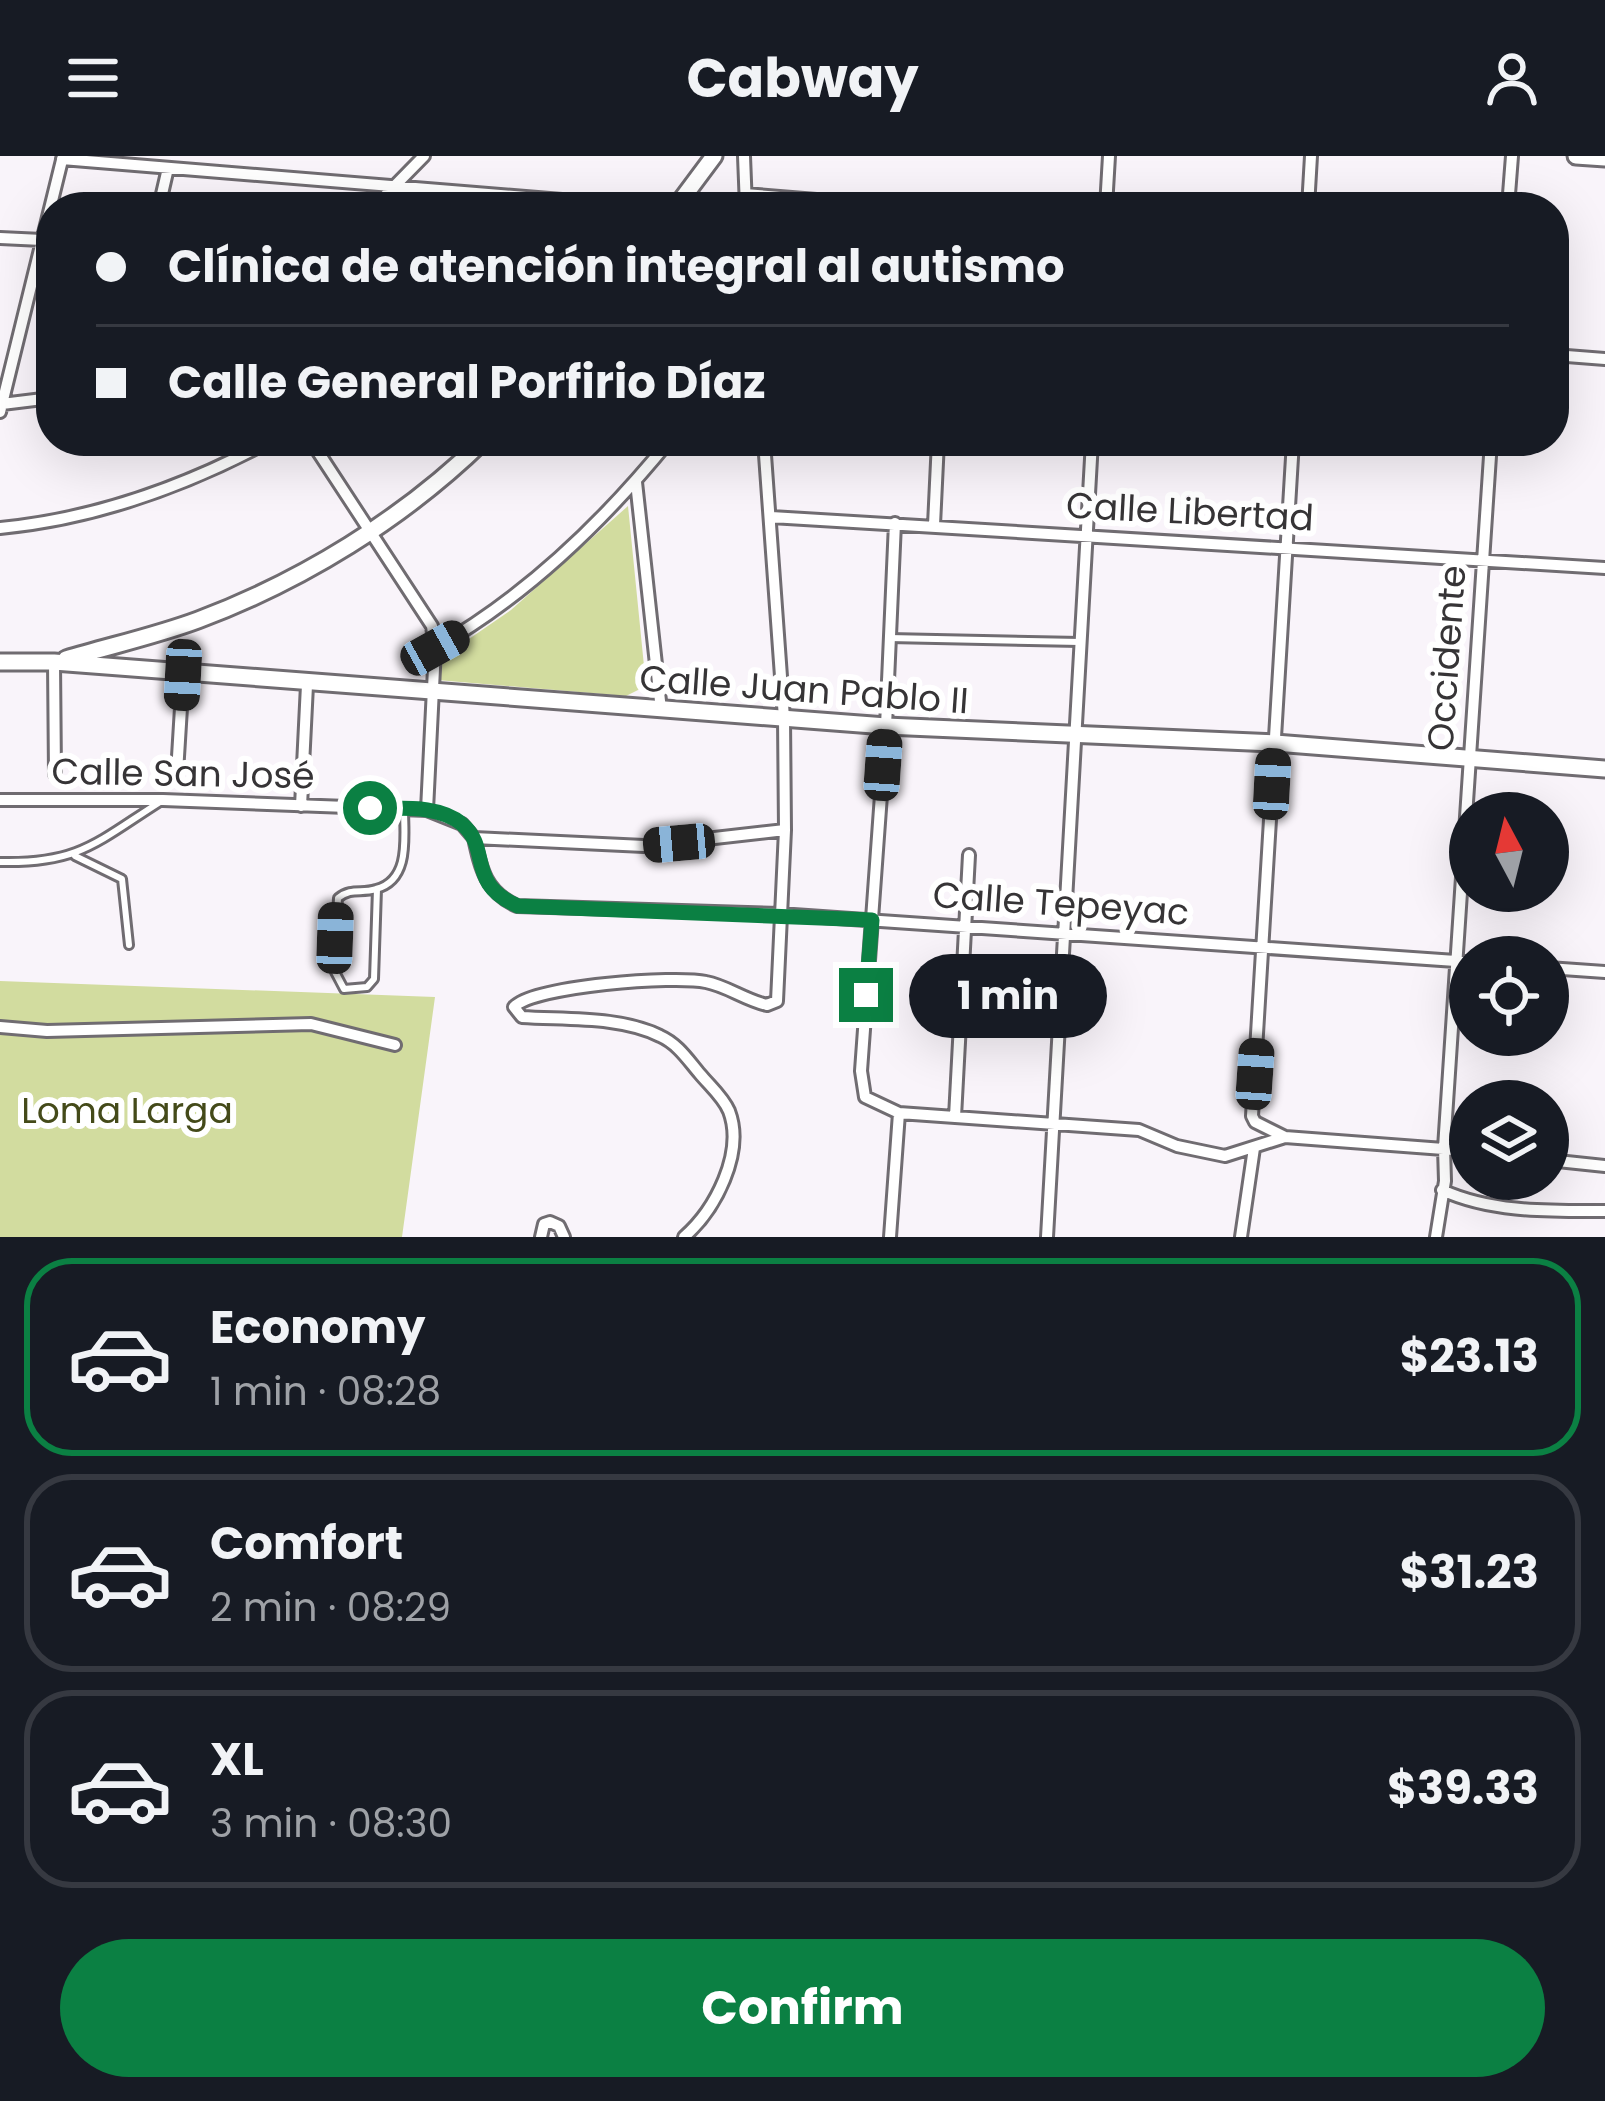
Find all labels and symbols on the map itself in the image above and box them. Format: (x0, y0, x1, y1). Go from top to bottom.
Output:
street label: Calle Libertad (1065, 480, 1315, 543)
street label: Occidente (1415, 563, 1478, 753)
car (395, 615, 475, 681)
car (163, 638, 203, 712)
street label: Calle Juan Pablo II (638, 653, 970, 726)
car (863, 728, 903, 802)
street label: Calle San José (51, 746, 315, 801)
car (1252, 747, 1292, 821)
route start (343, 781, 397, 835)
north arrow (1449, 792, 1569, 912)
car (642, 822, 716, 864)
street label: Calle Tepeyac (931, 869, 1191, 938)
car (316, 901, 354, 975)
callout: 1 min (908, 953, 1106, 1037)
route end (839, 968, 893, 1022)
car (1235, 1037, 1275, 1111)
park label: Loma Larga (21, 1085, 233, 1136)

